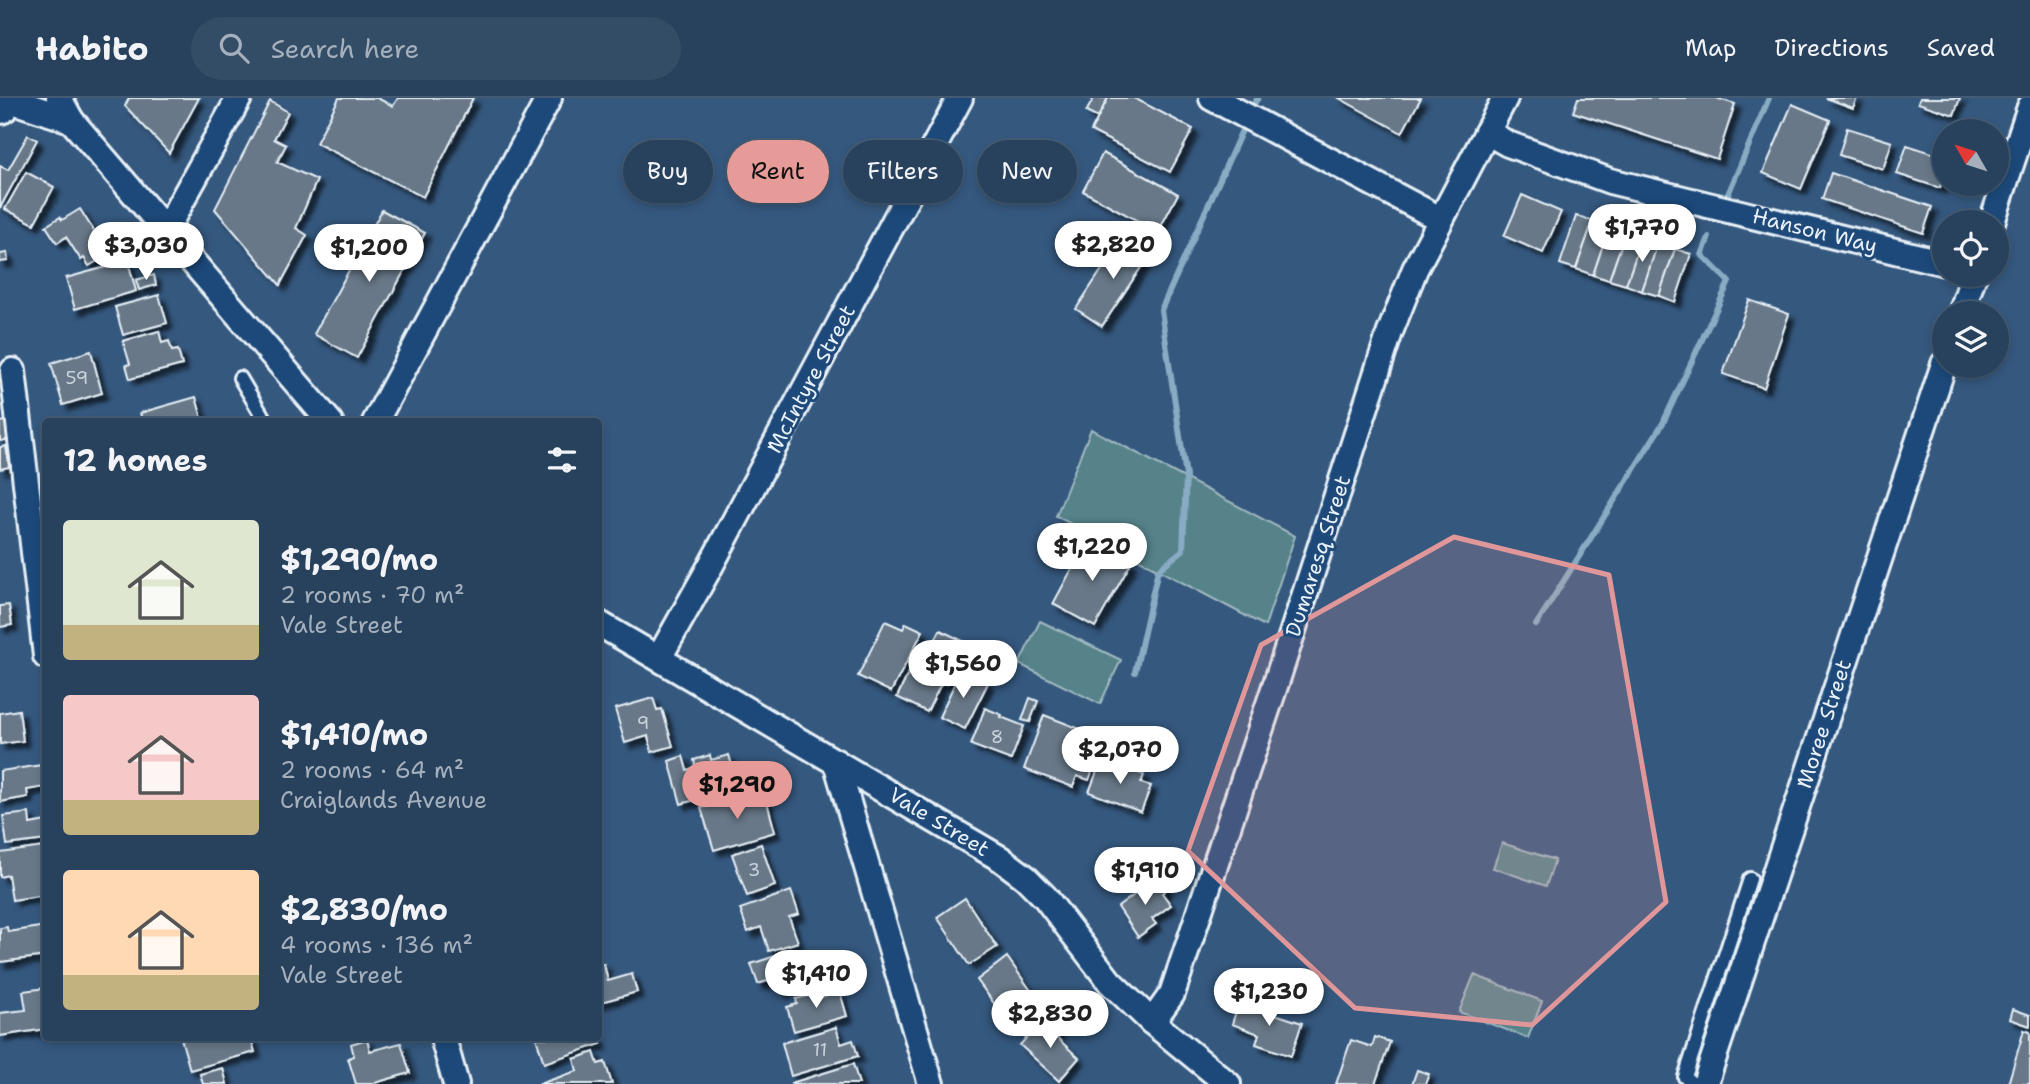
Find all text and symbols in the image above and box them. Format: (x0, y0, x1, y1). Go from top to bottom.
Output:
search box (191, 17, 681, 80)
text: Habito (35, 26, 149, 71)
icon: search (215, 29, 253, 67)
text: Search here (271, 31, 419, 66)
text: Map (1685, 32, 1736, 64)
text: Directions (1774, 32, 1889, 64)
text: Saved (1927, 32, 1995, 64)
north arrow (1932, 119, 2009, 196)
map controls (1932, 119, 2009, 378)
chip: Buy (623, 140, 713, 203)
chip: Rent (727, 140, 829, 203)
chip: Filters (843, 140, 963, 203)
chip: New (977, 140, 1077, 203)
street label: Hanson Way (1750, 202, 1880, 260)
pin: $1,770 (1585, 204, 1699, 264)
button: locate (1932, 210, 2009, 287)
text: $1,770 (1604, 212, 1680, 242)
pin: $3,030 (89, 222, 203, 282)
pin: $2,820 (1056, 222, 1170, 281)
pin: $1,200 (312, 225, 426, 284)
text: $2,820 (1071, 229, 1155, 259)
text: $3,030 (104, 230, 188, 260)
text: $1,200 (330, 232, 408, 262)
street label: McIntyre Street (760, 300, 862, 458)
button: layers (1932, 301, 2009, 378)
house number: 59 (66, 366, 88, 390)
text: 12 homes (63, 440, 207, 481)
icon: filters (543, 441, 581, 479)
street label: Dumaresq Street (1279, 472, 1357, 640)
pin: $1,220 (1035, 524, 1149, 583)
text: $1,220 (1053, 531, 1131, 561)
text: $1,290/mo (280, 539, 438, 580)
icon: home (119, 548, 203, 632)
text: 2 rooms · 70 m² (280, 580, 465, 610)
text: Vale Street (280, 610, 403, 640)
pin: $1,560 (906, 640, 1020, 700)
text: $1,560 (924, 648, 1002, 678)
street label: Moree Street (1790, 656, 1858, 792)
house number: 9 (637, 711, 649, 735)
text: $1,410/mo (280, 714, 428, 755)
icon: home (119, 723, 203, 807)
house number: 8 (991, 725, 1003, 749)
pin: $2,070 (1063, 726, 1177, 786)
text: $2,070 (1078, 734, 1162, 764)
text: 2 rooms · 64 m² (280, 755, 464, 785)
pin: $1,290 (680, 762, 794, 821)
text: $1,290 (698, 769, 776, 799)
street label: Vale Street (884, 781, 994, 863)
text: Craiglands Avenue (280, 785, 487, 815)
pin: $1,910 (1088, 848, 1202, 907)
text: $1,910 (1110, 855, 1180, 885)
house number: 3 (748, 858, 760, 882)
text: $2,830/mo (280, 889, 448, 930)
icon: home (119, 898, 203, 982)
text: 4 rooms · 136 m² (280, 930, 473, 960)
pin: $1,410 (759, 950, 873, 1010)
text: $1,410 (781, 958, 851, 988)
text: Vale Street (280, 960, 403, 990)
pin: $1,230 (1212, 968, 1326, 1028)
text: $1,230 (1230, 976, 1308, 1006)
pin: $2,830 (993, 990, 1107, 1050)
text: $2,830 (1007, 998, 1093, 1028)
house number: 11 (813, 1038, 827, 1062)

